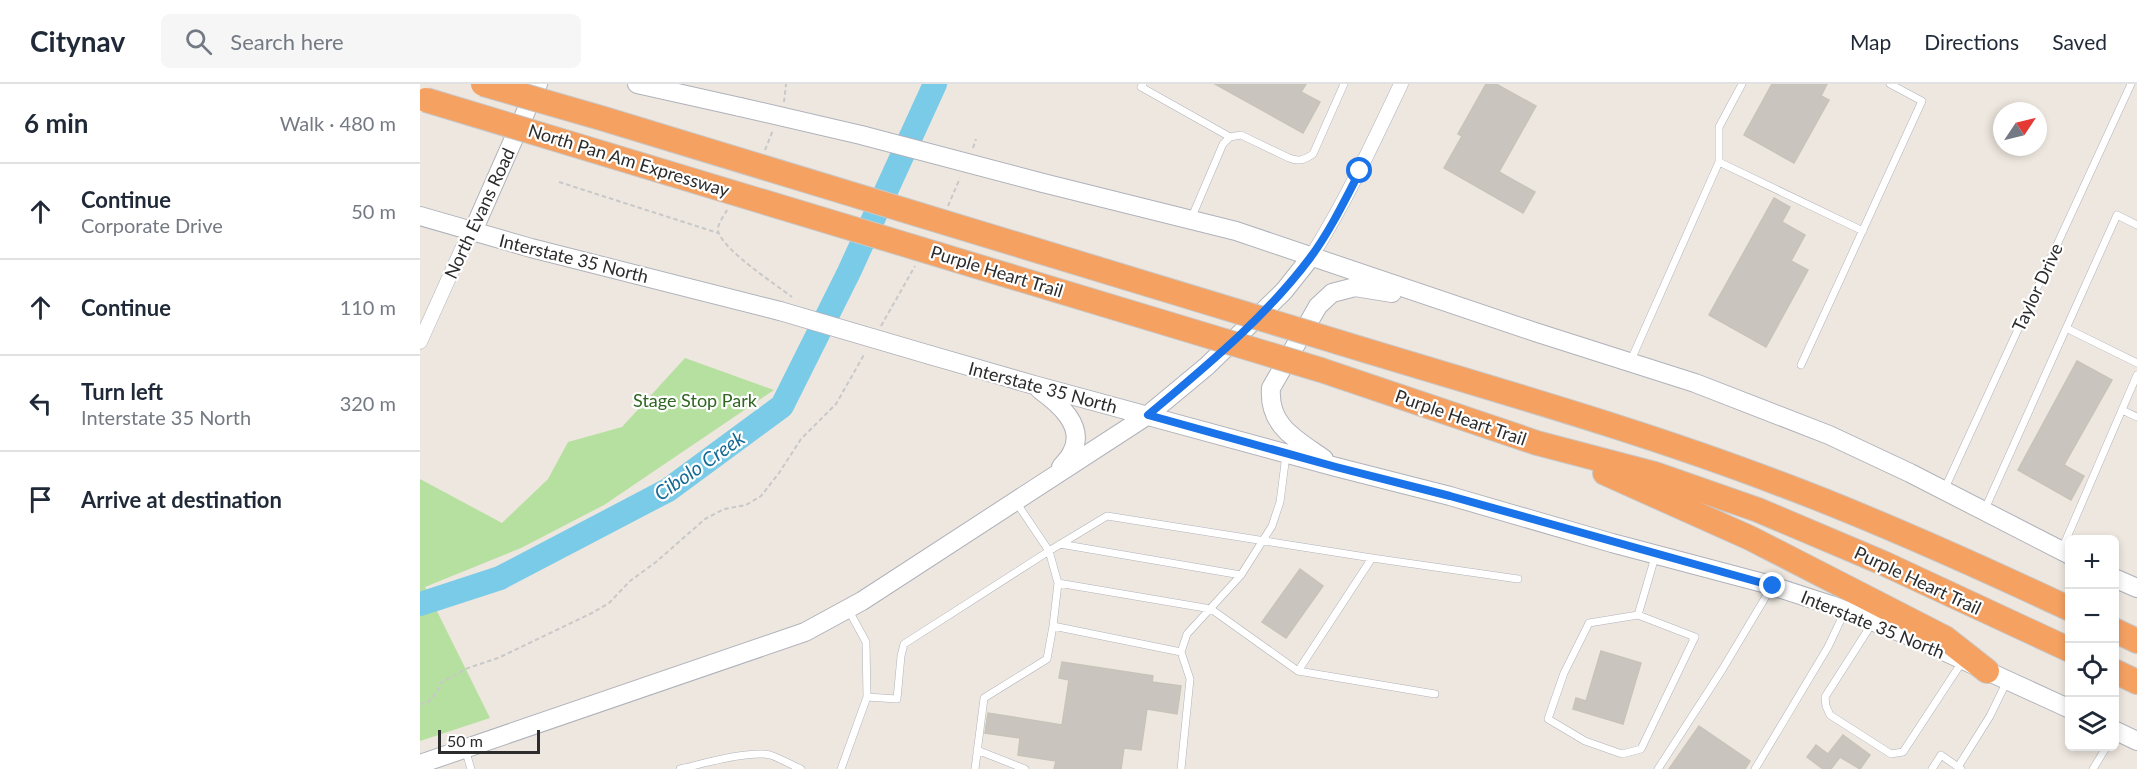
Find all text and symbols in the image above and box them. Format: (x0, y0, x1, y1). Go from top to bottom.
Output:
search box (161, 14, 581, 68)
text: Citynav (30, 24, 125, 58)
icon: search (182, 25, 215, 58)
text: Search here (230, 28, 344, 55)
text: Map (1850, 29, 1891, 54)
text: Directions (1924, 29, 2019, 54)
text: Saved (2052, 29, 2107, 54)
north arrow (1993, 102, 2047, 156)
text: 6 min (24, 107, 88, 139)
text: Walk · 480 m (280, 111, 396, 135)
street label: North Pan Am Expressway (526, 119, 733, 201)
street label: North Evans Road (439, 144, 519, 282)
route start (1346, 157, 1372, 183)
text: Continue (81, 186, 171, 213)
icon: ahead (24, 195, 57, 228)
text: 50 m (351, 199, 396, 223)
text: Corporate Drive (81, 213, 223, 237)
street label: Interstate 35 North (497, 229, 651, 287)
street label: Taylor Drive (2007, 239, 2067, 335)
street label: Purple Heart Trail (928, 240, 1066, 302)
icon: ahead (24, 291, 57, 324)
text: Continue (81, 294, 171, 321)
text: 110 m (340, 295, 396, 319)
street label: Interstate 35 North (966, 357, 1120, 417)
text: Turn left (81, 378, 163, 405)
street label: Purple Heart Trail (1392, 384, 1530, 450)
icon: left (24, 387, 57, 420)
park label: Stage Stop Park (633, 389, 758, 411)
text: 320 m (340, 391, 396, 415)
text: Interstate 35 North (81, 405, 251, 429)
water label: Cibolo Creek (649, 425, 749, 505)
icon: arrive (24, 483, 57, 516)
text: Arrive at destination (81, 486, 282, 513)
map controls (2065, 535, 2119, 751)
button: + (2065, 535, 2119, 589)
street label: Purple Heart Trail (1851, 541, 1985, 619)
route end (1759, 572, 1785, 598)
street label: Interstate 35 North (1798, 585, 1948, 663)
button: − (2065, 589, 2119, 643)
button: locate (2065, 643, 2119, 697)
button: layers (2065, 697, 2119, 751)
scale bar (438, 727, 540, 754)
text: 50 m (447, 731, 483, 750)

